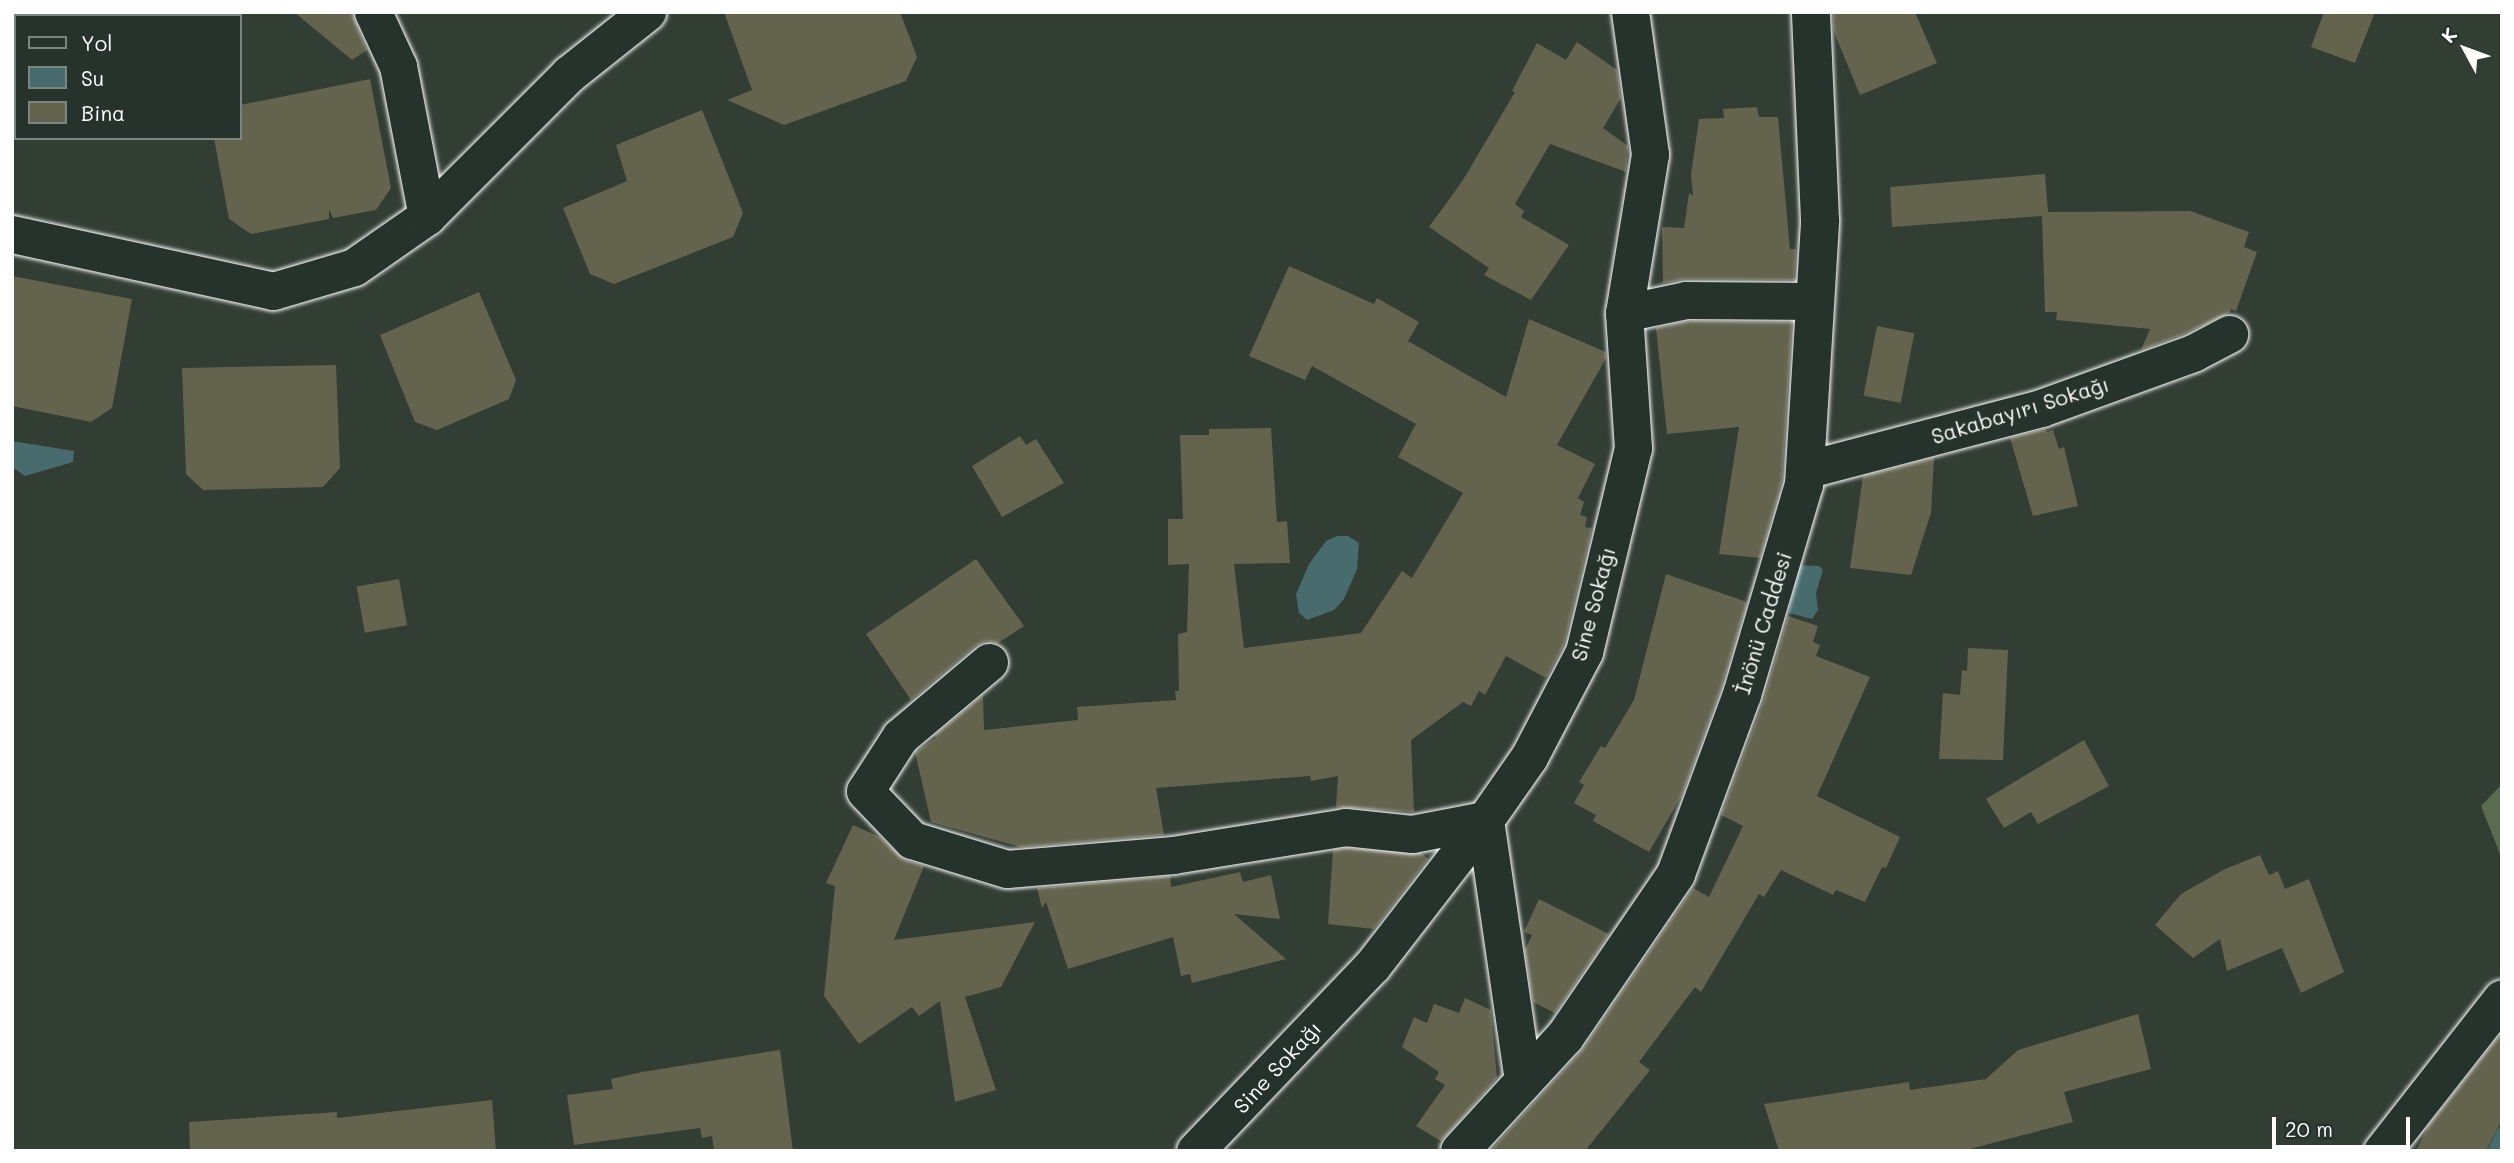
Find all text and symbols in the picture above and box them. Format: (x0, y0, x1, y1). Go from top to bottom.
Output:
legend (14, 14, 242, 140)
north arrow (2430, 14, 2500, 84)
text: K (2435, 22, 2462, 48)
text: Yol (81, 29, 112, 56)
text: Su (81, 64, 104, 91)
text: Bina (81, 99, 125, 126)
street label: Sakabayırı Sokağı (1928, 371, 2112, 449)
street label: Sine Sokağı (1566, 544, 1620, 664)
street label: İnönü Caddesi (1729, 549, 1797, 697)
street label: Sine Sokağı (1228, 1016, 1326, 1118)
scale bar (2276, 1104, 2414, 1148)
text: 20 m (2285, 1115, 2333, 1142)

